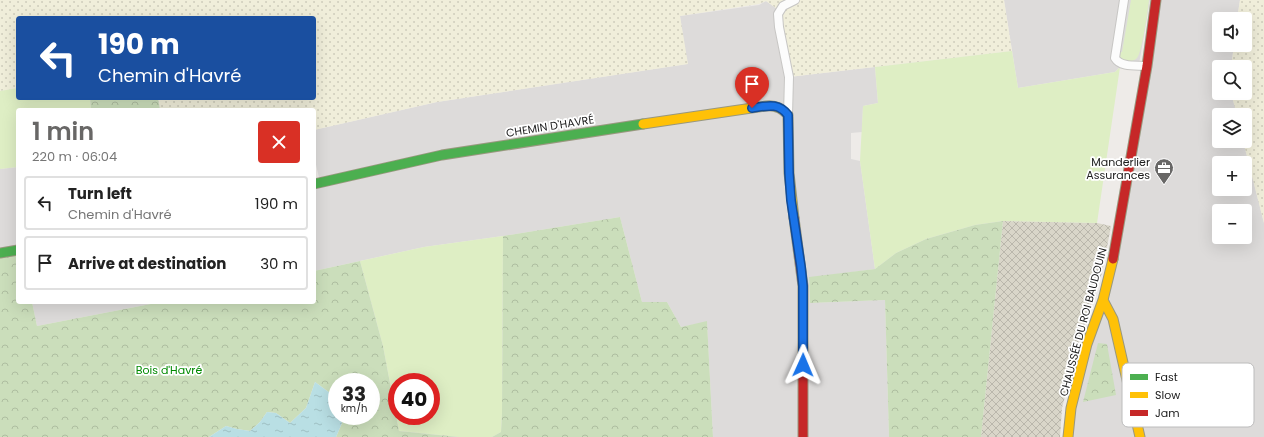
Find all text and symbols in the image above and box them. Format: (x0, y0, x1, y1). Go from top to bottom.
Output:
map controls (1212, 12, 1252, 244)
button: sound (1212, 12, 1252, 52)
text: 190 m (98, 25, 180, 64)
icon: left (32, 32, 84, 84)
button: search (1212, 60, 1252, 100)
text: Chemin d'Havré (98, 63, 242, 88)
pin (735, 67, 769, 108)
icon: arrive (741, 73, 763, 95)
button: layers (1212, 108, 1252, 148)
street label: CHEMIN D'HAVRÉ (505, 111, 595, 141)
text: 1 min (32, 115, 94, 148)
button: close (258, 121, 300, 163)
text: 220 m · 06:04 (32, 147, 117, 166)
place label: Manderlier Assurances (1086, 154, 1150, 183)
button: + (1212, 156, 1252, 196)
office icon: Manderlier Assurances (1153, 157, 1175, 185)
text: Turn left (68, 183, 132, 204)
icon: left (34, 192, 56, 214)
text: 190 m (255, 193, 298, 214)
button: − (1212, 204, 1252, 244)
text: Chemin d'Havré (68, 205, 172, 224)
street label: CHAUSSÉE DU ROI BAUDOUIN (1055, 246, 1111, 398)
icon: arrive (34, 252, 56, 274)
text: Arrive at destination (68, 253, 226, 274)
text: 30 m (260, 253, 298, 274)
position arrow (782, 344, 824, 386)
park label: Bois d'Havré (136, 362, 202, 378)
legend (1122, 363, 1254, 427)
text: Fast (1155, 369, 1178, 385)
speed limit sign: 40 (388, 373, 440, 425)
text: 33 (342, 380, 366, 408)
text: Slow (1155, 387, 1180, 403)
text: km/h (341, 401, 367, 416)
text: Jam (1155, 405, 1180, 421)

